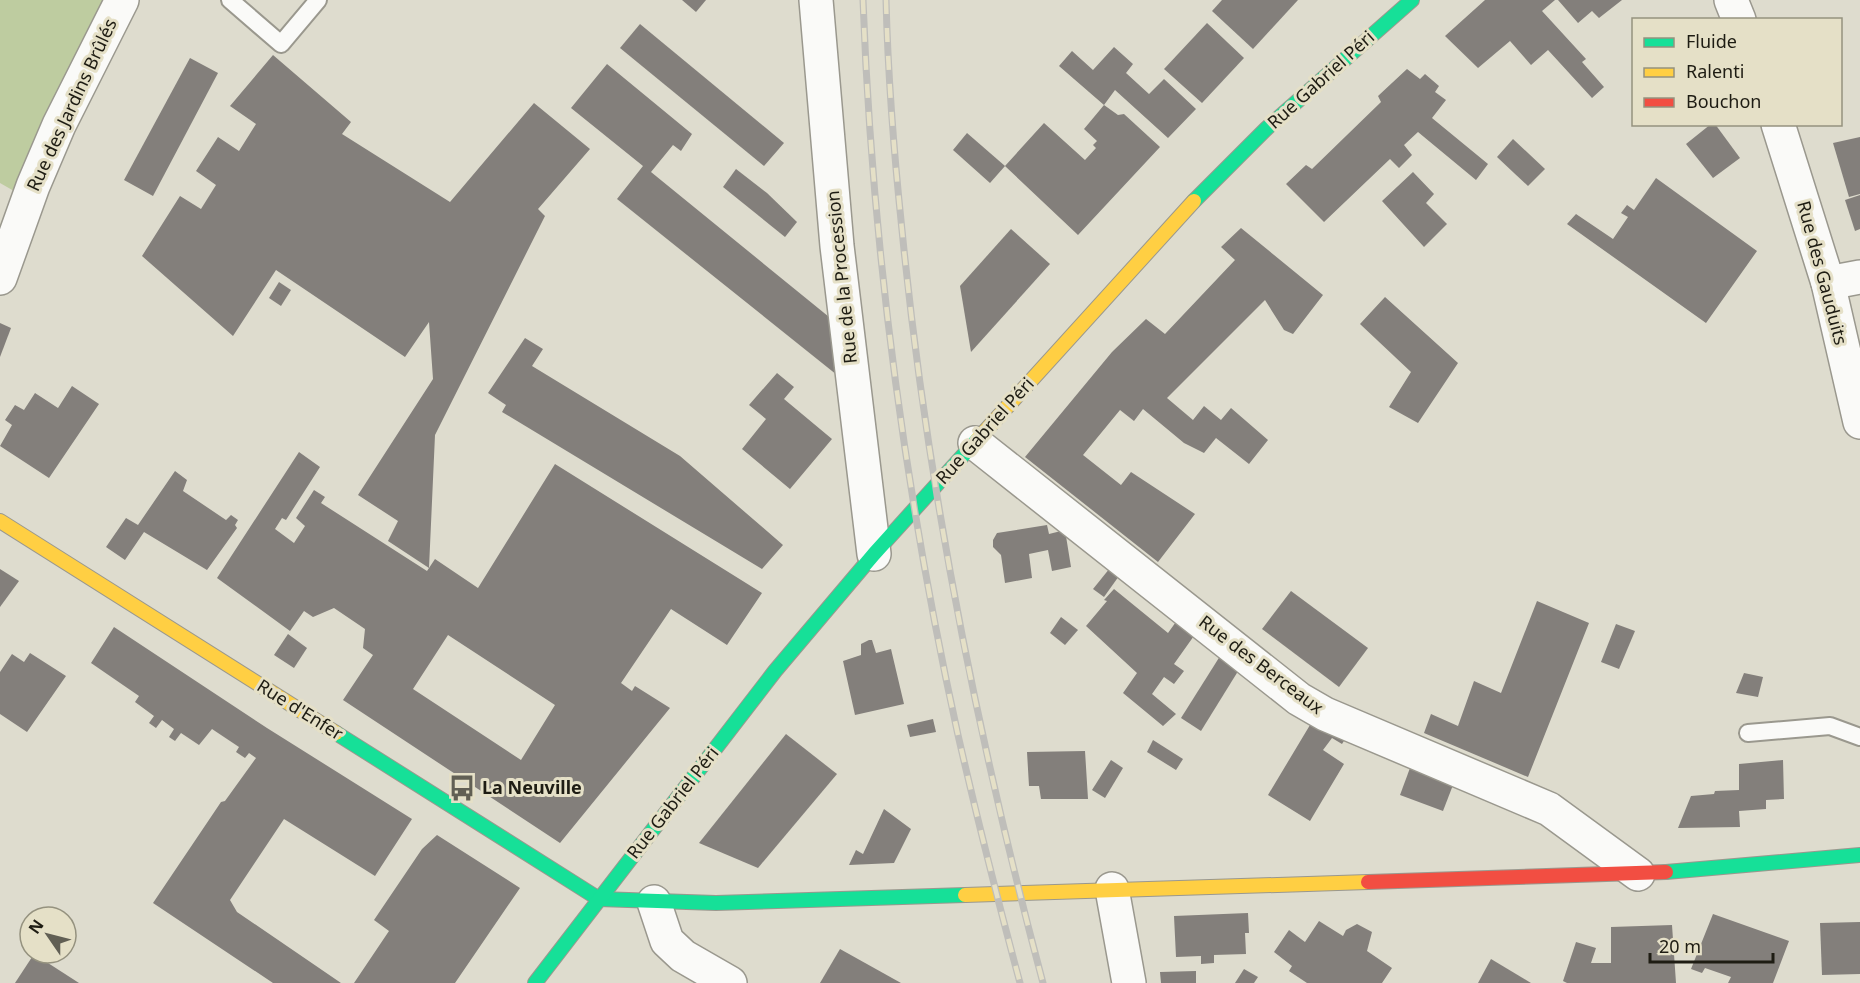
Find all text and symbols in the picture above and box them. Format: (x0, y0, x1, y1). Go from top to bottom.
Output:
street label: Rue des Jardins Brûlés (21, 15, 122, 195)
legend (1632, 18, 1842, 126)
street label: Rue Gabriel Péri (1262, 25, 1379, 134)
text: Fluide (1686, 29, 1737, 53)
text: Ralenti (1686, 59, 1744, 83)
text: Bouchon (1686, 89, 1762, 113)
street label: Rue de la Procession (820, 189, 862, 365)
street label: Rue des Gauduits (1792, 198, 1854, 347)
street label: Rue Gabriel Péri (930, 372, 1039, 489)
street label: Rue des Berceaux (1194, 609, 1329, 719)
street label: Rue d'Enfer (253, 673, 349, 745)
street label: Rue Gabriel Péri (621, 741, 724, 863)
bus stop icon: La Neuville (447, 773, 477, 803)
place label: La Neuville (482, 775, 582, 799)
north arrow (18, 905, 78, 965)
text: N (23, 915, 48, 938)
scale bar (1650, 926, 1773, 964)
text: 20 m (1659, 934, 1701, 958)

